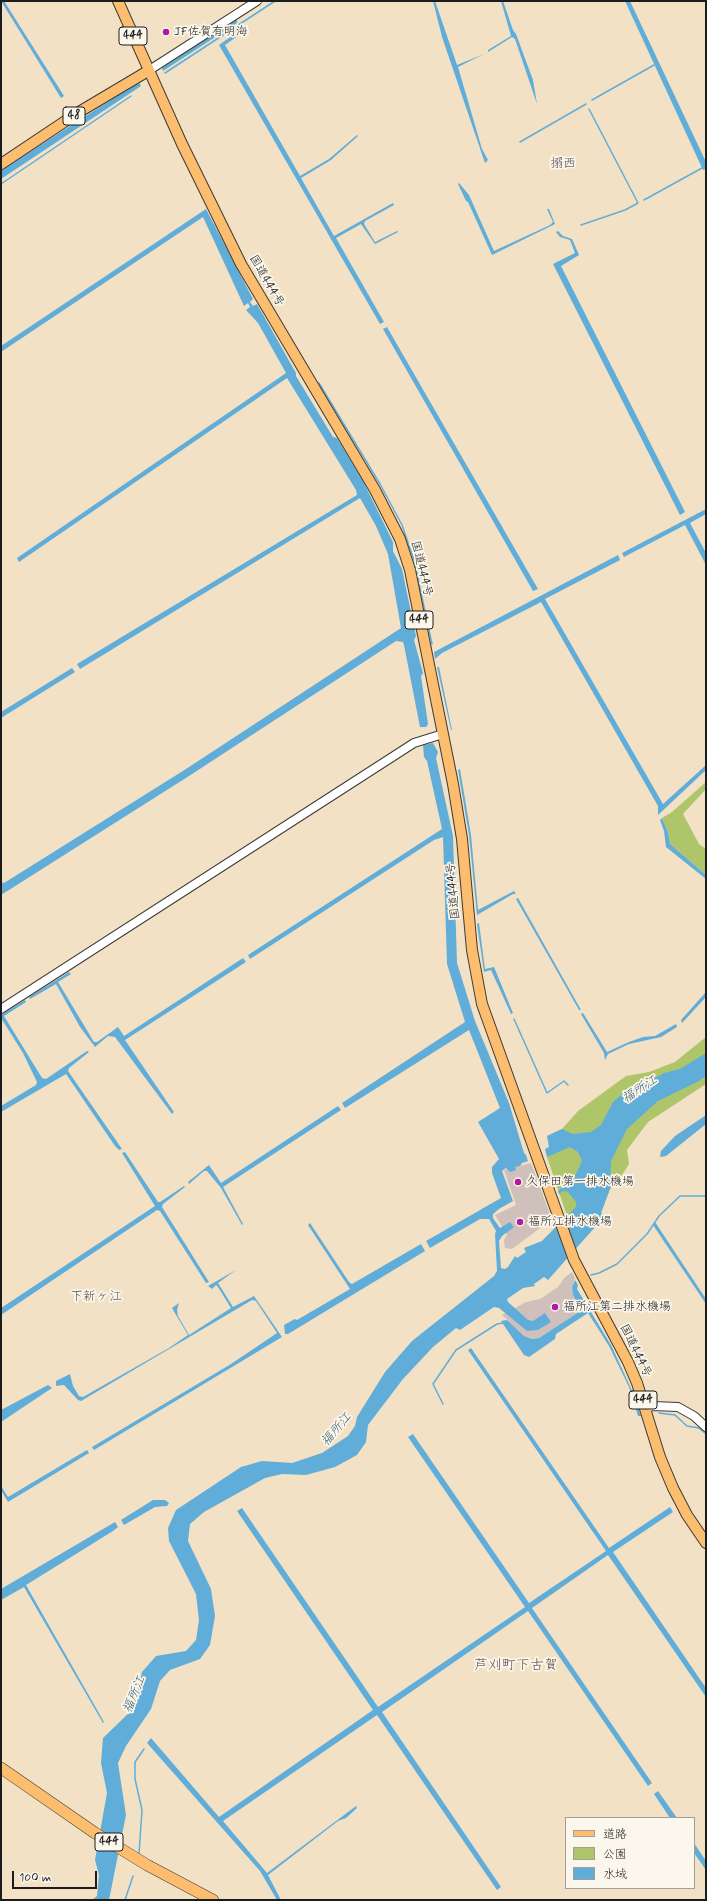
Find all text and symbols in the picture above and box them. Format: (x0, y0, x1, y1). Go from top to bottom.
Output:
place label: JF佐賀有明海 (174, 25, 248, 39)
road number: 444 (119, 27, 147, 45)
marker: JF佐賀有明海 (161, 27, 171, 37)
road number: 48 (63, 107, 85, 125)
district label: 搦西 (550, 156, 576, 172)
street label: 国道444号 (245, 253, 287, 309)
street label: 国道444号 (407, 539, 435, 599)
road number: 444 (405, 611, 433, 629)
street label: 国道444号 (444, 862, 464, 920)
water label: 福所江 (619, 1073, 661, 1107)
place label: 久保田第一排水機場 (526, 1175, 634, 1189)
marker: 久保田第一排水機場 (513, 1177, 523, 1187)
place label: 福所江排水機場 (528, 1215, 612, 1229)
marker: 福所江排水機場 (515, 1217, 525, 1227)
district label: 下新ヶ江 (70, 1289, 122, 1305)
place label: 福所江第二排水機場 (563, 1300, 671, 1314)
marker: 福所江第二排水機場 (550, 1302, 560, 1312)
street label: 国道444号 (616, 1322, 654, 1380)
road number: 444 (629, 1391, 657, 1409)
water label: 福所江 (318, 1410, 356, 1450)
district label: 芦刈町下古賀 (474, 1658, 558, 1674)
water label: 福所江 (120, 1674, 150, 1716)
legend (565, 1817, 695, 1889)
text: 道路 (603, 1827, 627, 1843)
road number: 444 (95, 1833, 123, 1851)
text: 公園 (603, 1847, 627, 1863)
scale bar (14, 1863, 99, 1889)
text: 水域 (603, 1867, 627, 1883)
text: 100 m (19, 1870, 51, 1886)

